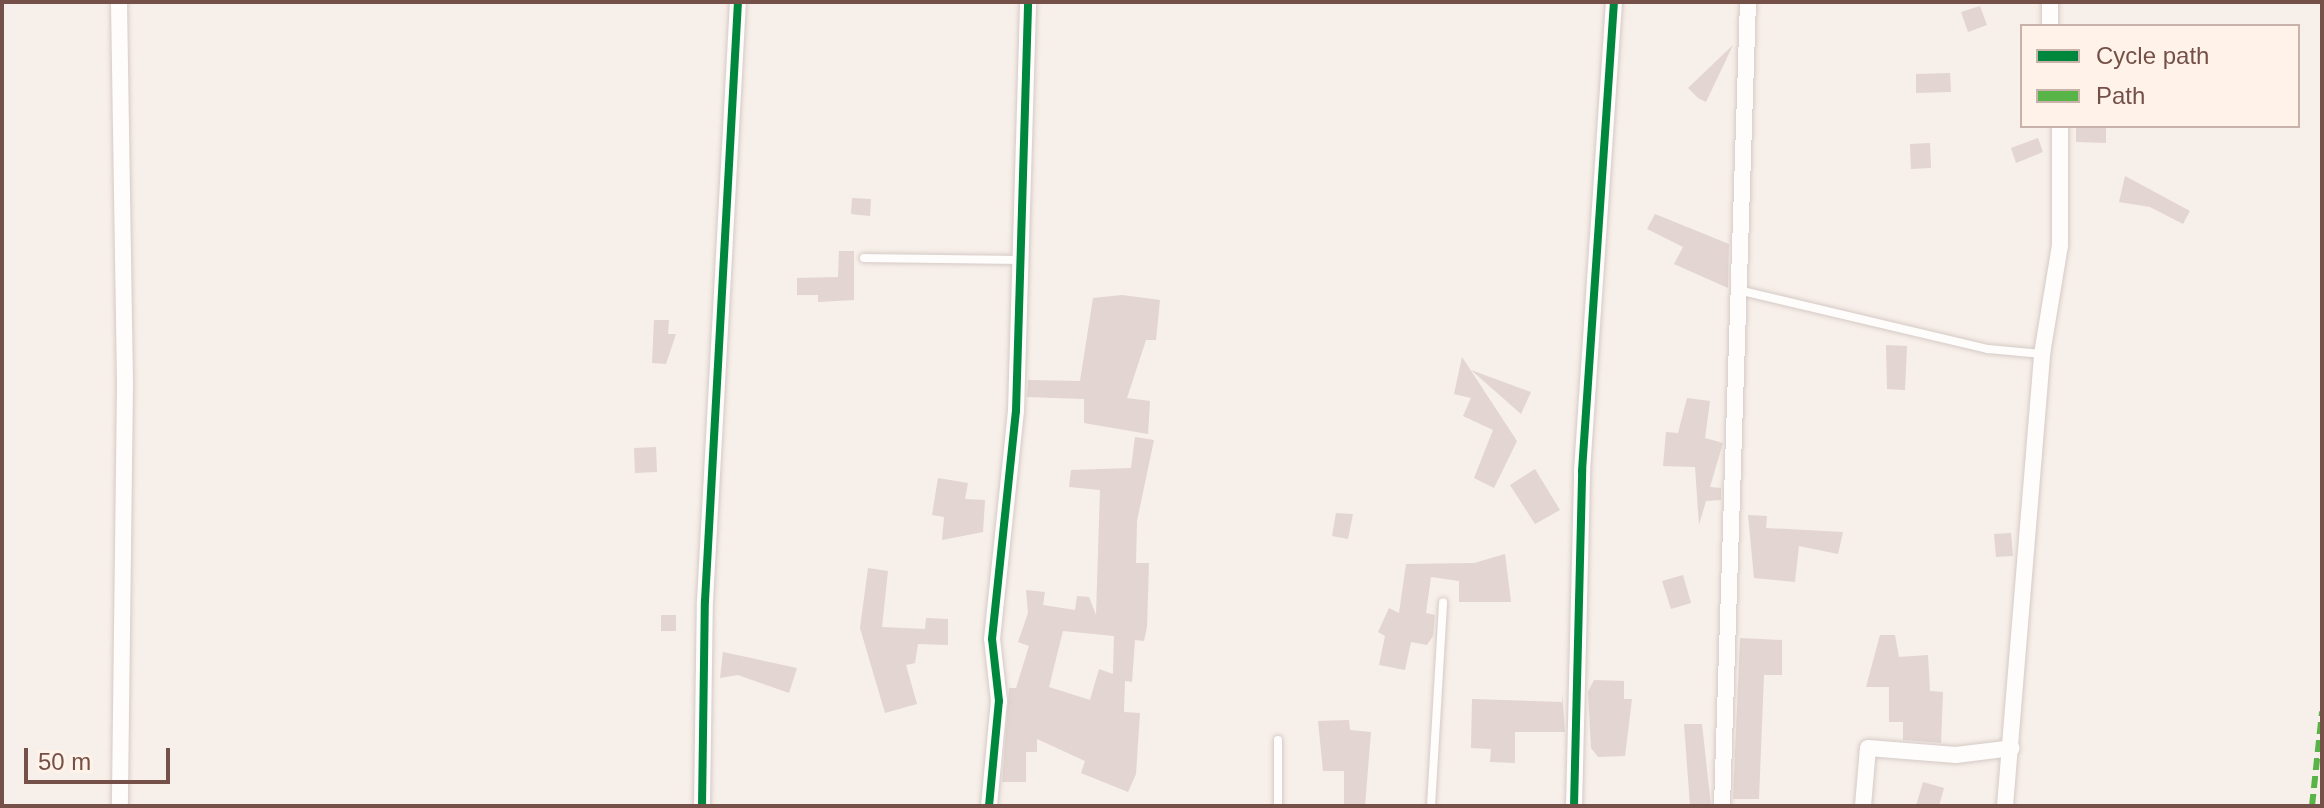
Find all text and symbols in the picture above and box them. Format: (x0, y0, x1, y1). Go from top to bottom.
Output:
legend (2020, 24, 2300, 128)
text: Cycle path (2096, 42, 2209, 69)
text: Path (2096, 82, 2145, 109)
scale bar (28, 732, 174, 782)
text: 50 m (38, 748, 91, 775)

